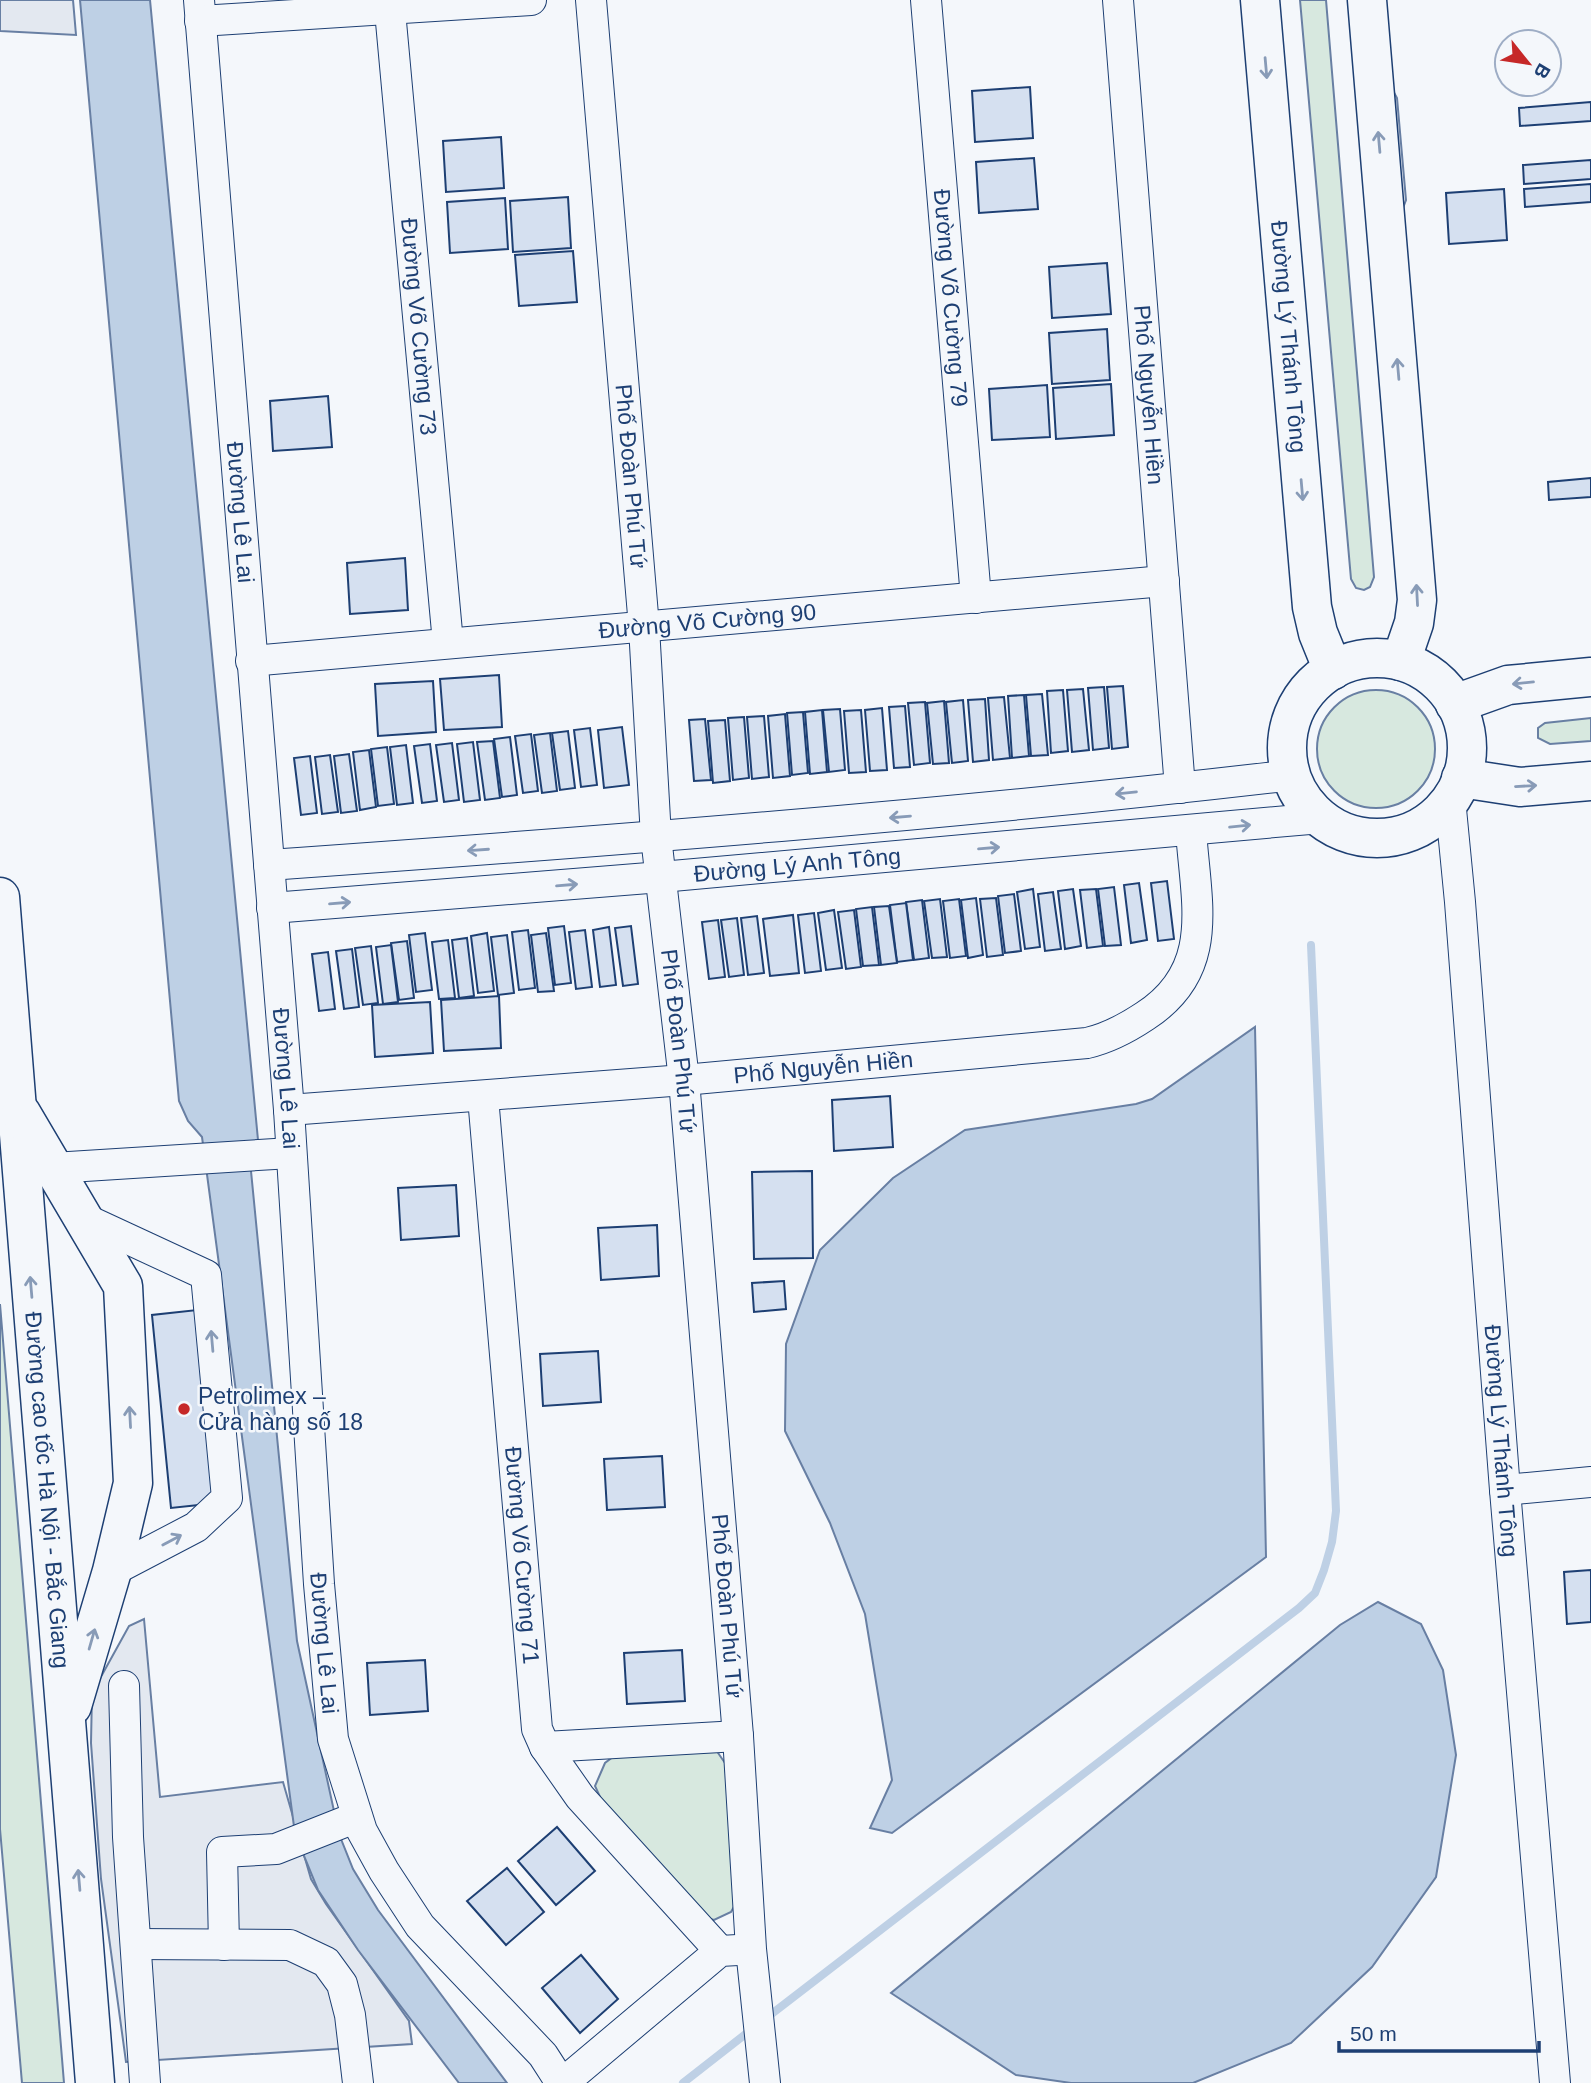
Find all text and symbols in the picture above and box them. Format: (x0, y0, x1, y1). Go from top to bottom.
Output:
north arrow (1493, 28, 1563, 98)
one-way arrow (1260, 56, 1273, 79)
text: B (1530, 60, 1555, 82)
one-way arrow (1372, 131, 1385, 154)
street label: Đường Võ Cường 79 (929, 188, 973, 408)
street label: Đường Võ Cường 73 (396, 217, 442, 437)
street label: Đường Lý Thánh Tông (1266, 220, 1312, 454)
street label: Phố Nguyễn Hiền (1129, 304, 1169, 486)
one-way arrow (1391, 358, 1404, 381)
street label: Phố Đoàn Phú Tứ (611, 383, 652, 570)
street label: Đường Lê Lai (222, 441, 259, 584)
one-way arrow (1296, 478, 1309, 501)
one-way arrow (1410, 584, 1423, 607)
street label: Đường Võ Cường 90 (597, 599, 817, 644)
one-way arrow (1512, 677, 1535, 690)
one-way arrow (1514, 780, 1537, 793)
one-way arrow (1116, 787, 1138, 800)
one-way arrow (889, 811, 912, 824)
one-way arrow (1228, 819, 1250, 832)
one-way arrow (977, 841, 999, 854)
street label: Đường Lý Anh Tông (693, 843, 902, 887)
one-way arrow (467, 844, 490, 857)
one-way arrow (555, 878, 578, 891)
one-way arrow (328, 896, 351, 909)
street label: Phố Đoàn Phú Tứ (656, 948, 701, 1134)
street label: Đường Lê Lai (268, 1007, 304, 1150)
street label: Phố Nguyễn Hiền (732, 1046, 914, 1088)
one-way arrow (24, 1276, 37, 1299)
street label: Đường cao tốc Hà Nội - Bắc Giang (20, 1311, 75, 1670)
street label: Đường Lý Thánh Tông (1479, 1324, 1524, 1558)
one-way arrow (206, 1330, 219, 1353)
place label: Petrolimex – Cửa hàng số 18 (198, 1383, 363, 1435)
marker: Petrolimex – Cửa hàng số 18 (176, 1401, 192, 1417)
one-way arrow (123, 1406, 136, 1429)
street label: Đường Võ Cường 71 (500, 1445, 544, 1665)
street label: Phố Đoàn Phú Tứ (707, 1513, 748, 1699)
one-way arrow (161, 1532, 182, 1546)
street label: Đường Lê Lai (305, 1572, 344, 1715)
one-way arrow (86, 1628, 99, 1651)
one-way arrow (72, 1869, 85, 1892)
scale bar (1339, 2010, 1538, 2054)
text: 50 m (1350, 2022, 1397, 2045)

